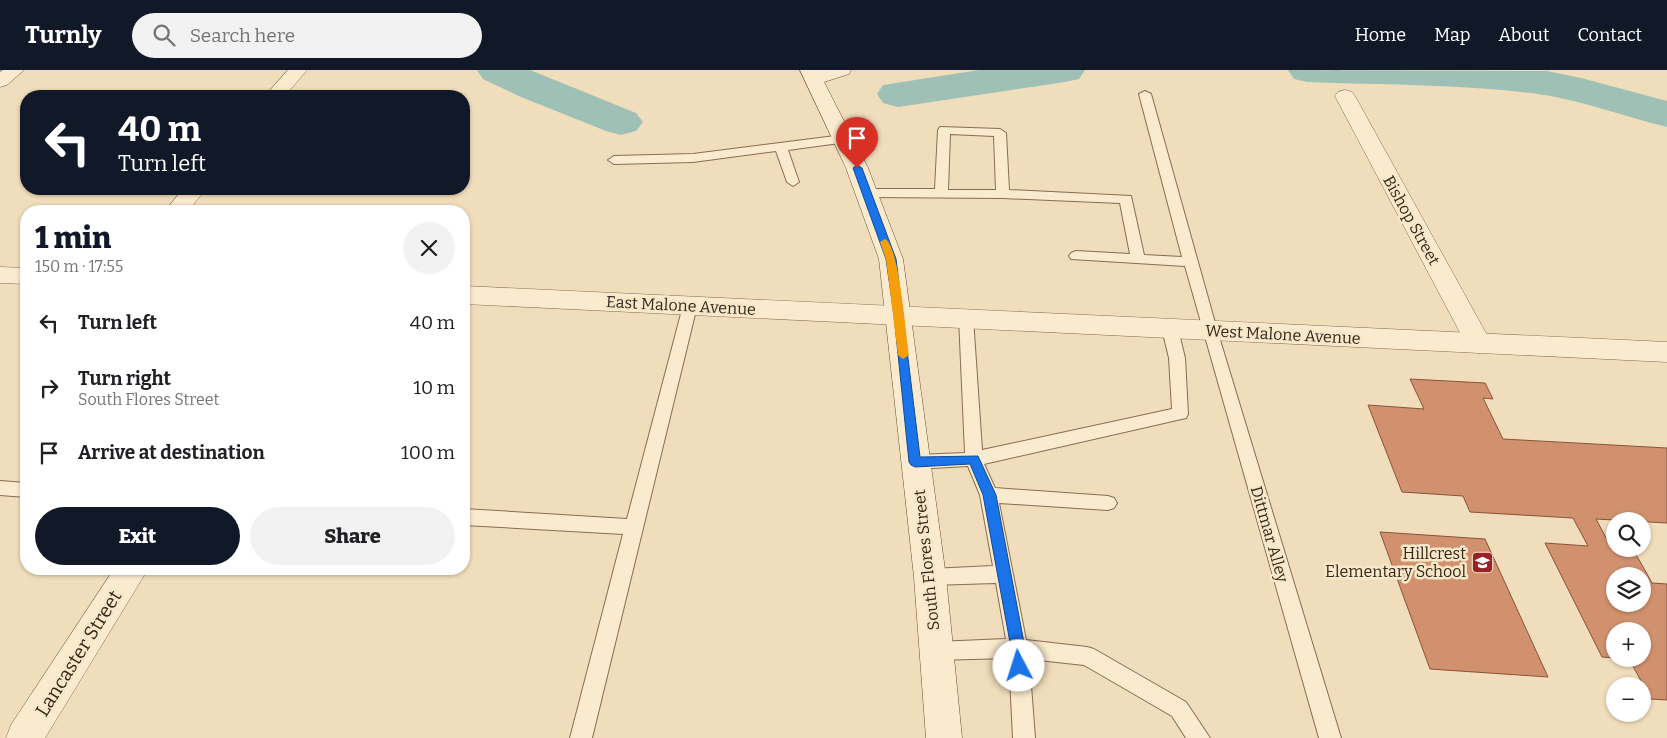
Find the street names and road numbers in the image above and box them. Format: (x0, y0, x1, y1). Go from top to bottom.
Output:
street label: Bishop Street (1379, 172, 1444, 269)
street label: East Malone Avenue (606, 292, 756, 319)
street label: West Malone Avenue (1205, 321, 1361, 348)
street label: Dittmar Alley (1247, 484, 1292, 585)
street label: South Flores Street (910, 488, 943, 631)
street label: Lancaster Street (30, 586, 126, 721)

